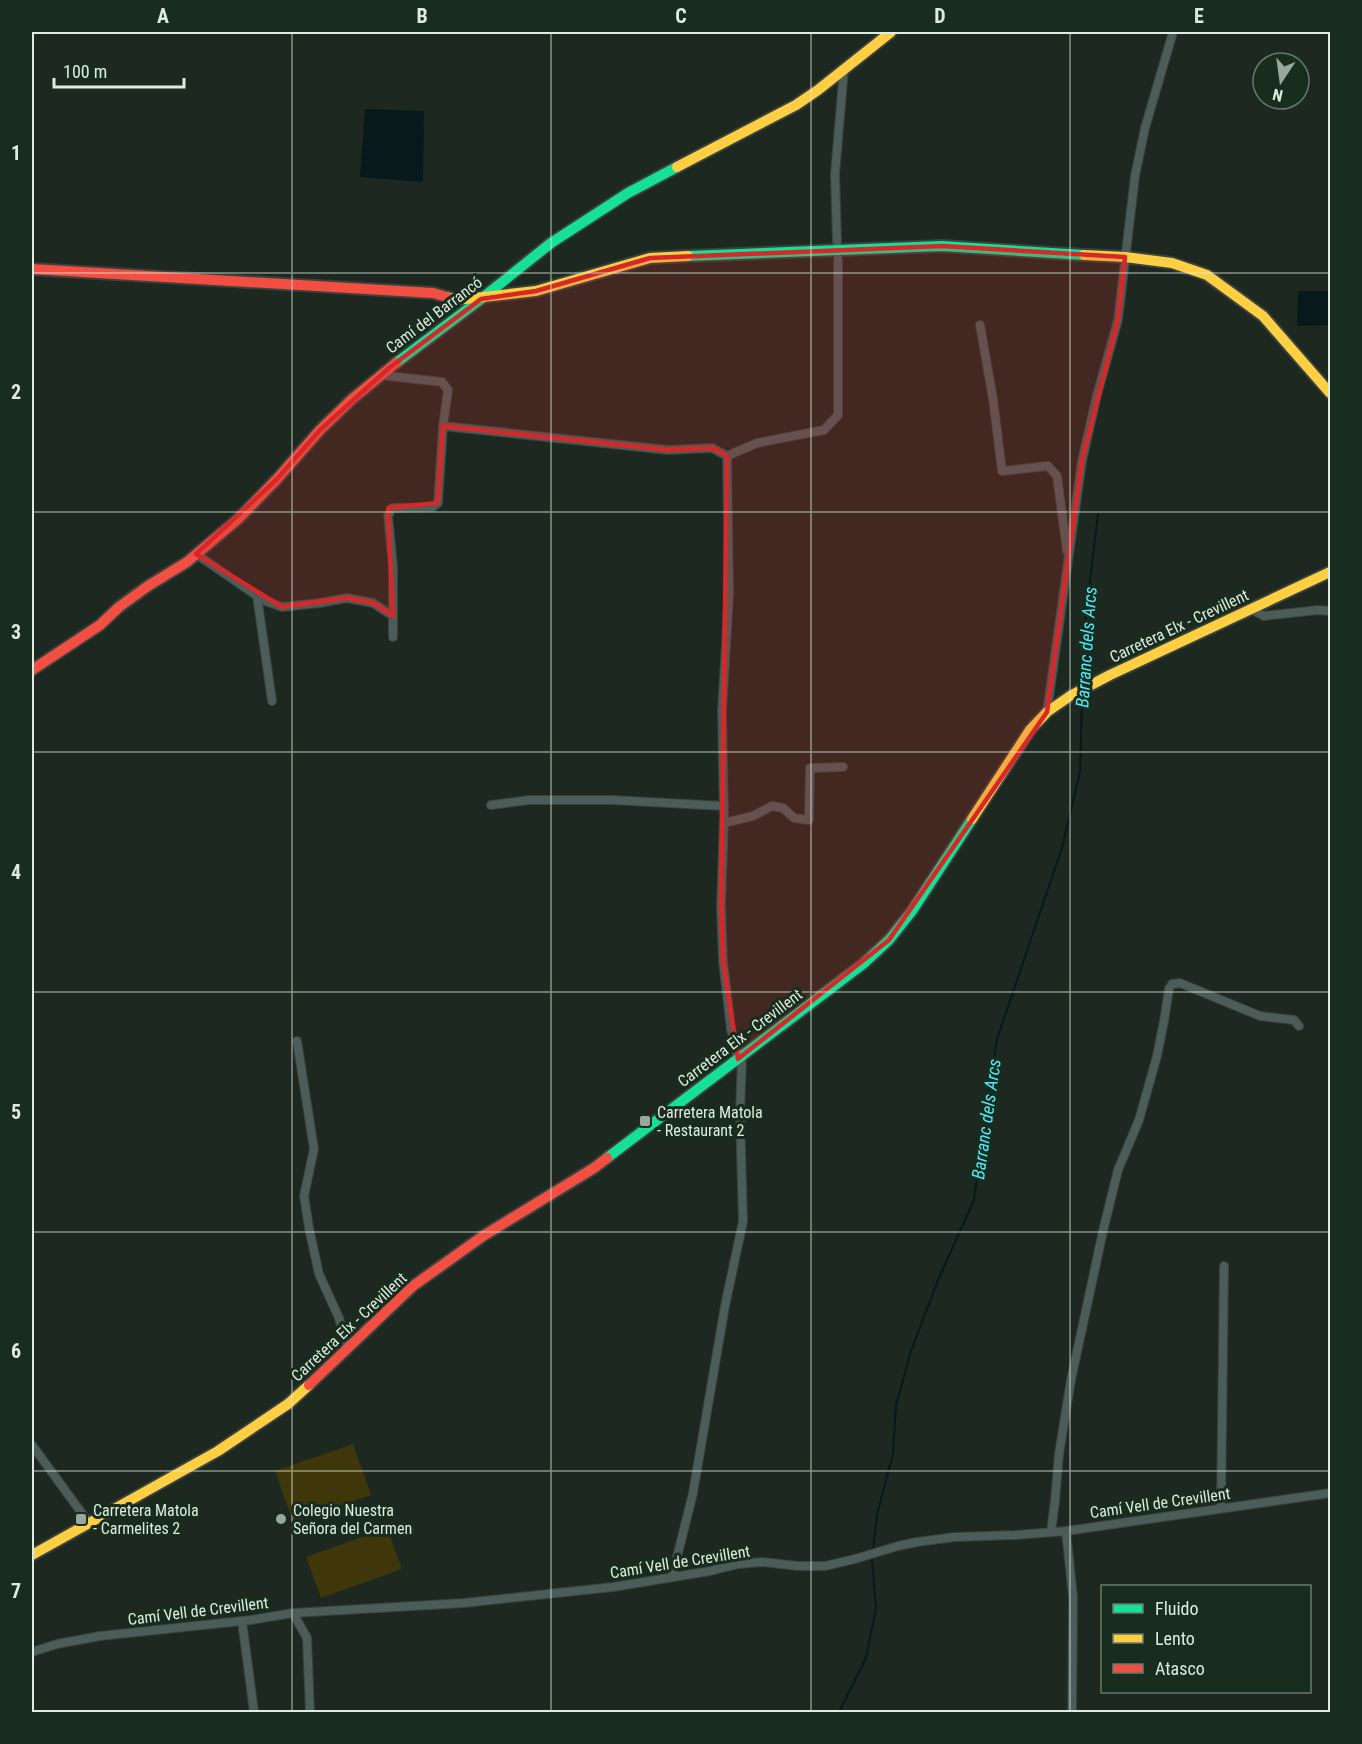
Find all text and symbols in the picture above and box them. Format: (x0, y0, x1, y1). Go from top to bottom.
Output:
text: A (157, 4, 169, 28)
text: B (416, 4, 428, 28)
text: C (675, 4, 687, 28)
text: D (934, 4, 946, 28)
text: E (1194, 4, 1204, 28)
scale bar (54, 51, 184, 89)
north arrow (1251, 51, 1311, 111)
text: 100 m (63, 61, 107, 82)
text: N (1271, 85, 1285, 105)
text: 1 (11, 141, 21, 165)
street label: Camí del Barrancó (382, 273, 486, 357)
text: 2 (11, 380, 21, 404)
street label: Carretera Elx - Crevillent (1107, 585, 1252, 667)
water label: Barranc dels Arcs (1071, 586, 1101, 708)
text: 3 (11, 620, 21, 644)
text: 4 (11, 860, 21, 884)
street label: Carretera Elx - Crevillent (674, 985, 806, 1091)
water label: Barranc dels Arcs (967, 1057, 1005, 1181)
text: 5 (11, 1100, 21, 1124)
place label: Carretera Matola - Restaurant 2 (657, 1103, 763, 1140)
marker: Carretera Matola - Restaurant 2 (638, 1114, 652, 1128)
street label: Carretera Elx - Crevillent (287, 1268, 411, 1385)
text: 6 (11, 1339, 21, 1363)
street label: Camí Vell de Crevillent (1089, 1484, 1232, 1522)
place label: Carretera Matola - Carmelites 2 (93, 1501, 199, 1538)
place label: Colegio Nuestra Señora del Carmen (293, 1501, 412, 1538)
marker: Carretera Matola - Carmelites 2 (74, 1512, 88, 1526)
marker: Colegio Nuestra Señora del Carmen (274, 1512, 288, 1526)
street label: Camí Vell de Crevillent (609, 1542, 752, 1582)
text: 7 (11, 1579, 21, 1603)
legend (1101, 1585, 1311, 1693)
street label: Camí Vell de Crevillent (127, 1593, 270, 1629)
text: Fluido (1155, 1598, 1199, 1619)
text: Lento (1155, 1628, 1195, 1649)
text: Atasco (1155, 1658, 1205, 1679)

